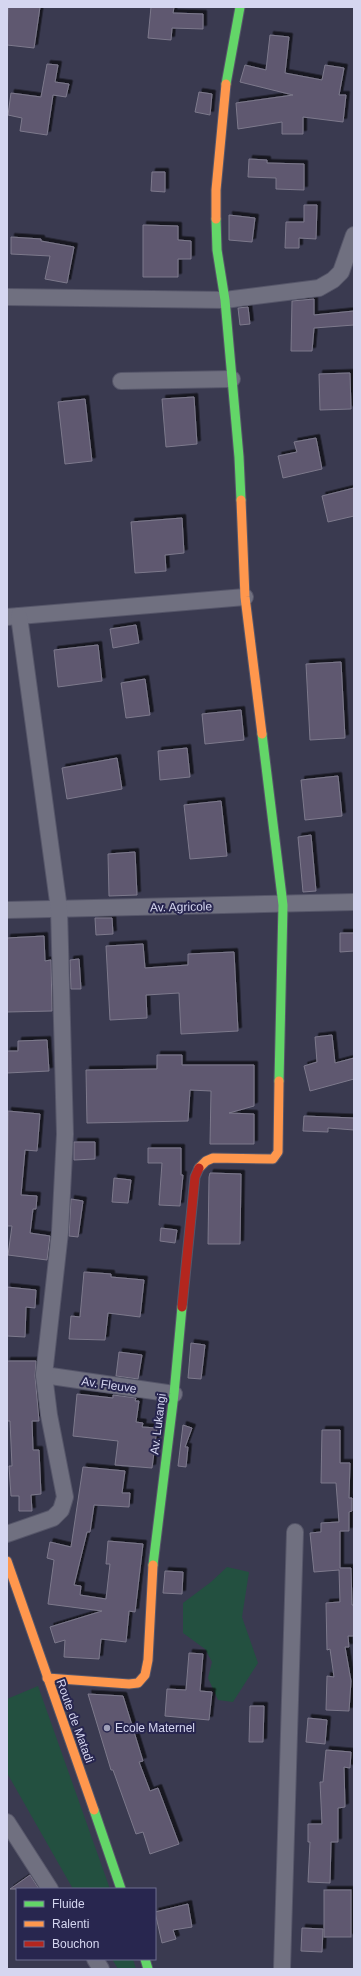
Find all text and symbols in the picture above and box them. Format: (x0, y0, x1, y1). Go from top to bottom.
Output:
street label: Av. Agricole (150, 899, 213, 915)
street label: Av. Fleuve (80, 1374, 138, 1396)
street label: Av. Lukangi (147, 1393, 169, 1455)
street label: Route de Matadi (53, 1677, 97, 1765)
place label: Ecole Maternel (115, 1721, 195, 1735)
marker: Ecole Maternel (102, 1723, 112, 1733)
legend (16, 1888, 156, 1960)
text: Fluide (52, 1897, 85, 1911)
text: Ralenti (52, 1917, 89, 1931)
text: Bouchon (52, 1937, 99, 1951)

